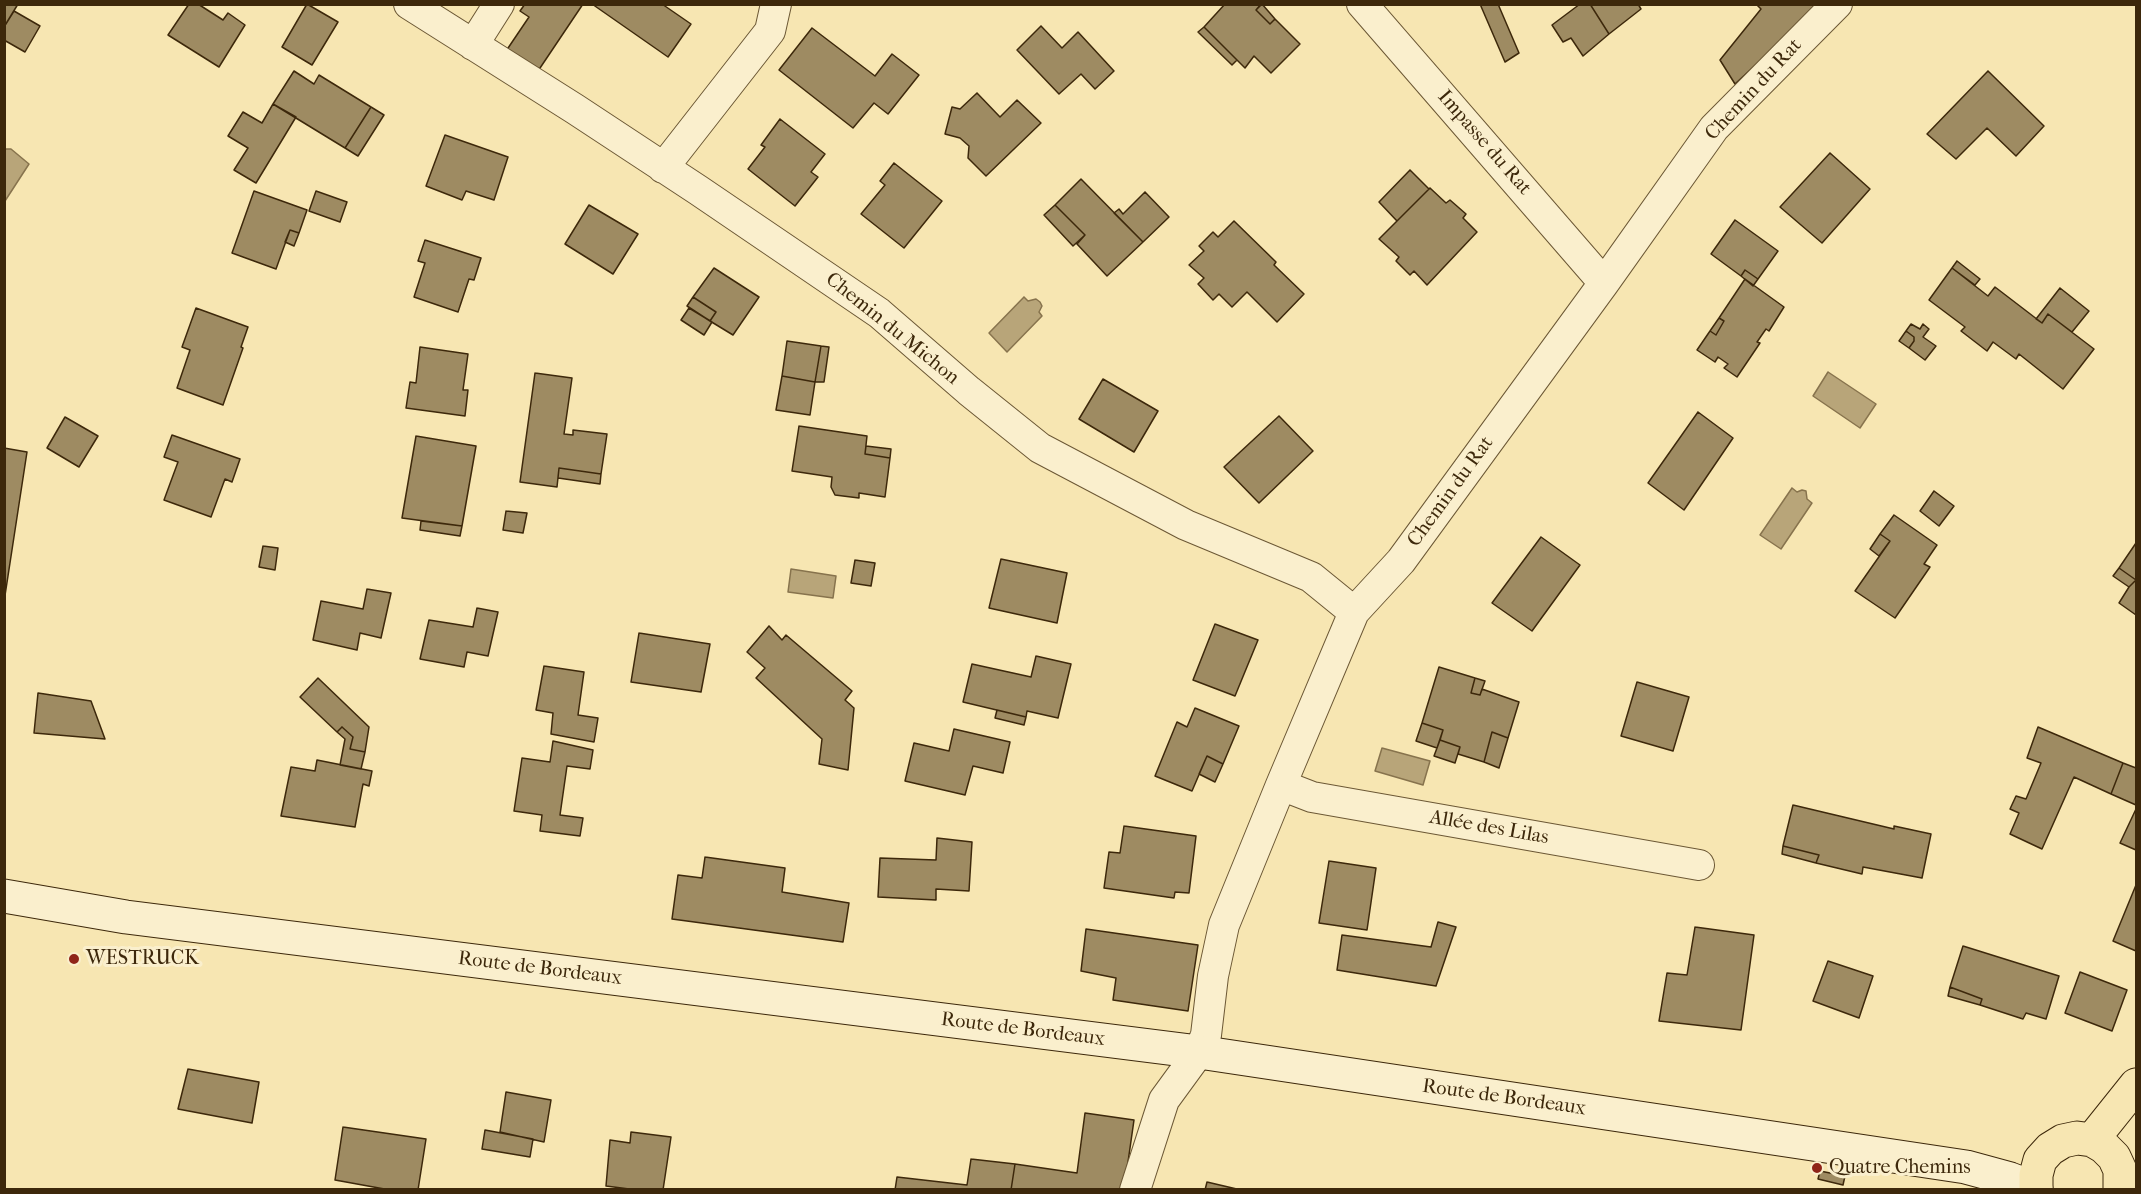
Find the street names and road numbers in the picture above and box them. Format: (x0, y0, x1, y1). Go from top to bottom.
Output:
street label: Chemin du Rat (1701, 34, 1807, 146)
street label: Impasse du Rat (1432, 86, 1536, 200)
street label: Chemin du Michon (820, 268, 964, 390)
street label: Chemin du Rat (1403, 432, 1499, 552)
street label: Allée des Lilas (1428, 806, 1550, 850)
street label: Route de Bordeaux (457, 947, 623, 991)
street label: Route de Bordeaux (940, 1008, 1106, 1052)
street label: Route de Bordeaux (1421, 1075, 1587, 1121)

